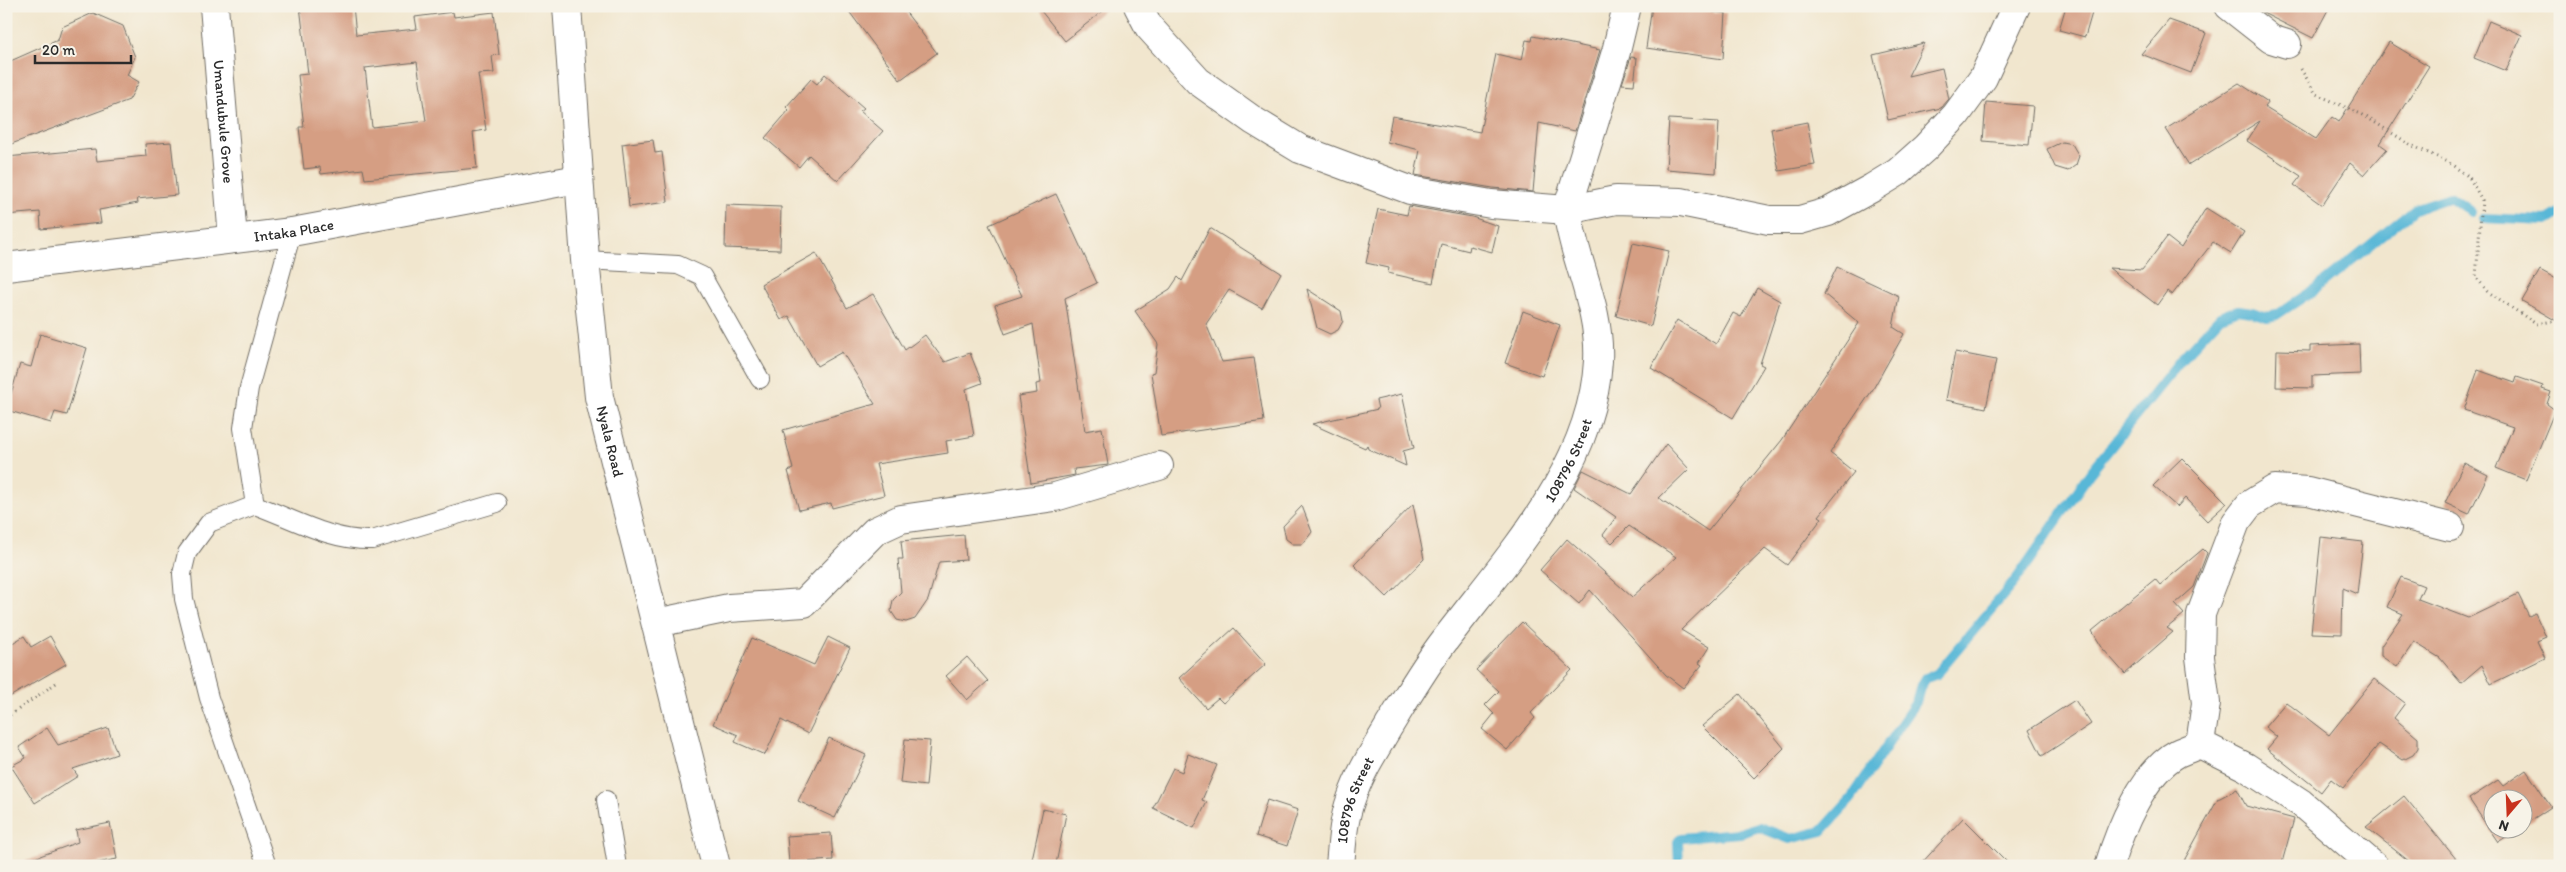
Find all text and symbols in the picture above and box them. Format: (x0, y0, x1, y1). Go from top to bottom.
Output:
scale bar (35, 32, 131, 64)
text: 20 m (42, 41, 76, 59)
street label: Umandubule Grove (209, 59, 237, 184)
street label: Intaka Place (253, 215, 335, 246)
street label: Nyala Road (592, 404, 628, 479)
street label: 108796 Street (1541, 416, 1596, 506)
street label: 108796 Street (1333, 753, 1378, 844)
north arrow (2484, 790, 2534, 840)
text: N (2497, 816, 2511, 835)

